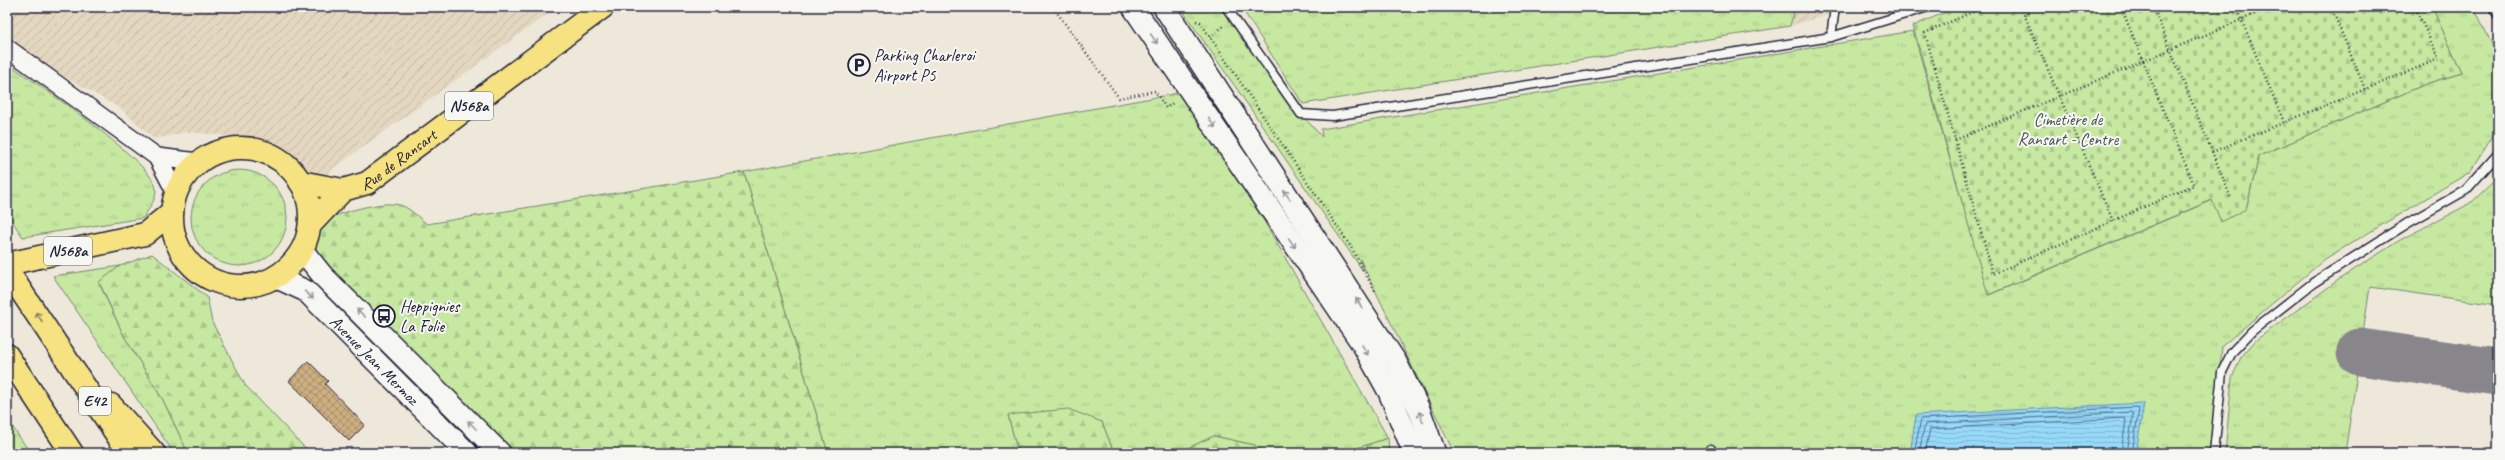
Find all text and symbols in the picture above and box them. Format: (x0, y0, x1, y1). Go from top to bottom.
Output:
one-way arrow (1150, 34, 1159, 45)
place label: Parking Charleroi Airport P5 (874, 45, 977, 86)
parking icon: Parking Charleroi Airport P5 (846, 52, 872, 78)
road number: N568a (445, 92, 493, 120)
park label: Cimetière de Ransart - Centre (2018, 109, 2120, 150)
one-way arrow (1208, 118, 1216, 129)
street label: Rue de Ransart (359, 123, 442, 195)
one-way arrow (1282, 189, 1290, 201)
road number: N568a (44, 237, 92, 265)
one-way arrow (1288, 237, 1296, 248)
one-way arrow (304, 290, 314, 299)
place label: Heppignies La Folie (400, 296, 461, 337)
one-way arrow (1354, 297, 1362, 309)
bus stop icon: Heppignies La Folie (371, 303, 397, 329)
one-way arrow (356, 308, 366, 318)
street label: Avenue Jean Mermoz (326, 311, 424, 410)
one-way arrow (35, 312, 43, 323)
one-way arrow (1362, 344, 1370, 356)
road number: E42 (79, 387, 111, 415)
one-way arrow (1417, 411, 1425, 423)
one-way arrow (467, 420, 477, 430)

